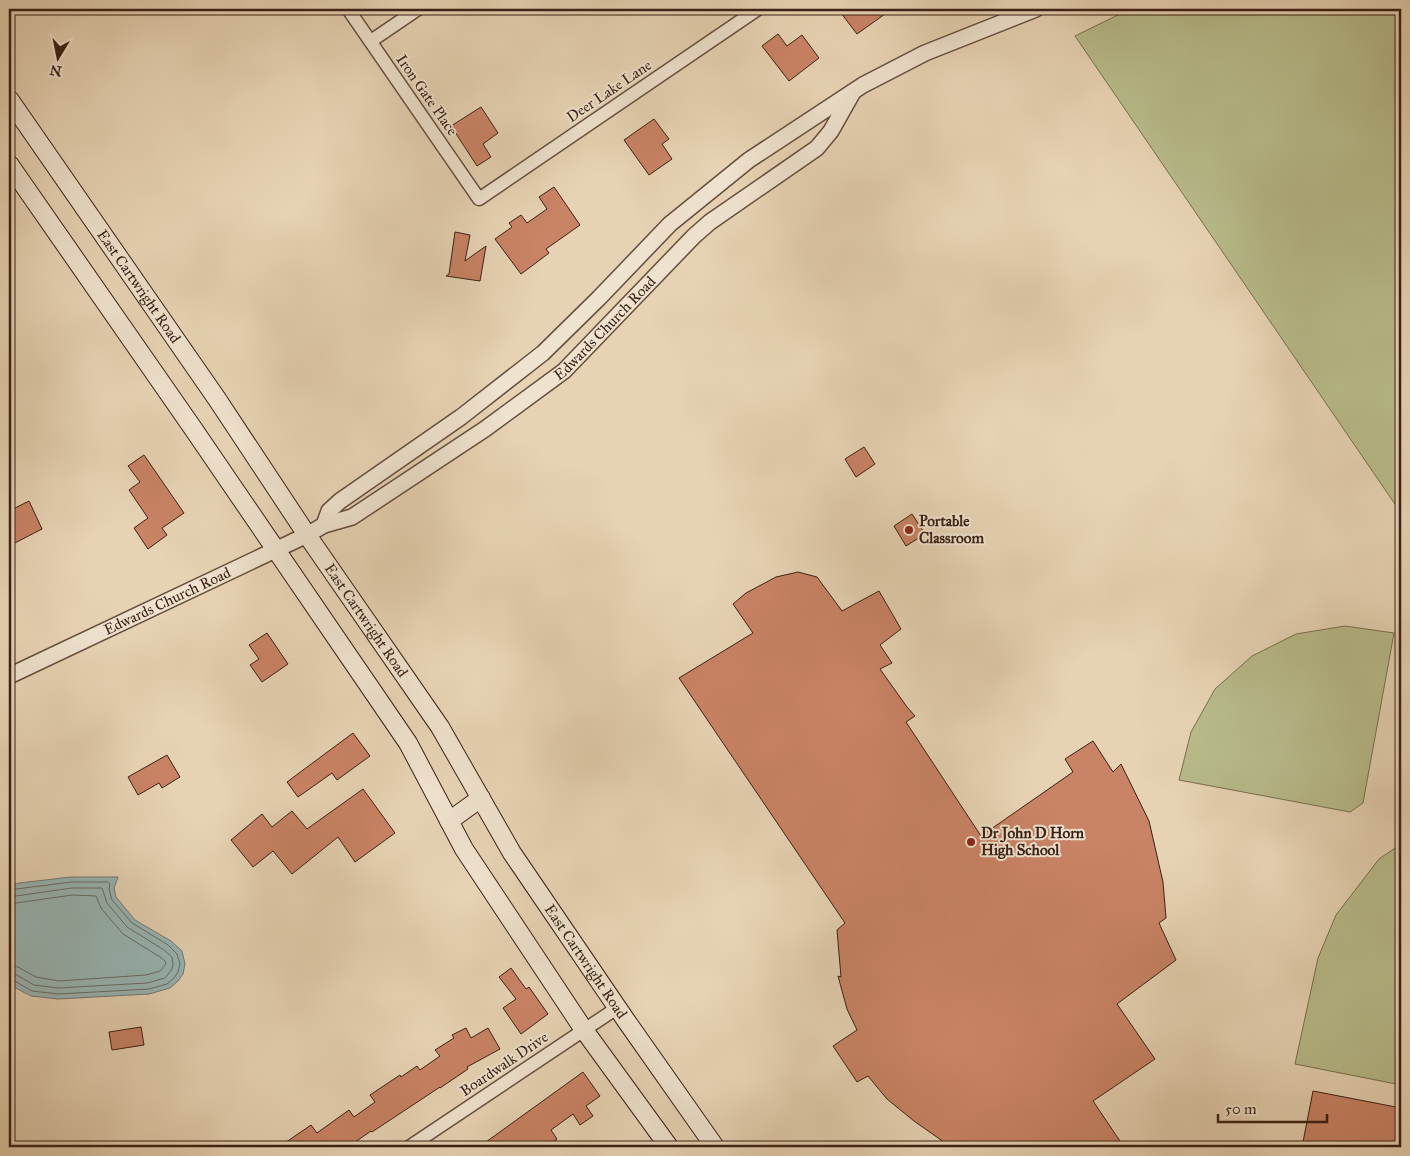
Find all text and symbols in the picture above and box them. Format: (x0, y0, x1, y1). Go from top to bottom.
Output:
north arrow (32, 32, 82, 82)
street label: Iron Gate Place (392, 51, 462, 139)
street label: Deer Lake Lane (563, 56, 655, 126)
text: N (48, 61, 63, 80)
street label: East Cartwright Road (93, 226, 185, 347)
street label: Edwards Church Road (551, 272, 660, 384)
place label: Portable Classroom (919, 512, 984, 547)
marker: Portable Classroom (903, 524, 915, 536)
street label: East Cartwright Road (321, 560, 412, 681)
street label: Edwards Church Road (101, 563, 234, 639)
place label: Dr John D Horn High School (981, 824, 1085, 860)
marker: Dr John D Horn High School (965, 836, 977, 848)
street label: East Cartwright Road (541, 901, 631, 1022)
street label: Boardwalk Drive (457, 1028, 551, 1100)
scale bar (1218, 1091, 1326, 1123)
text: 50 m (1225, 1100, 1257, 1118)

